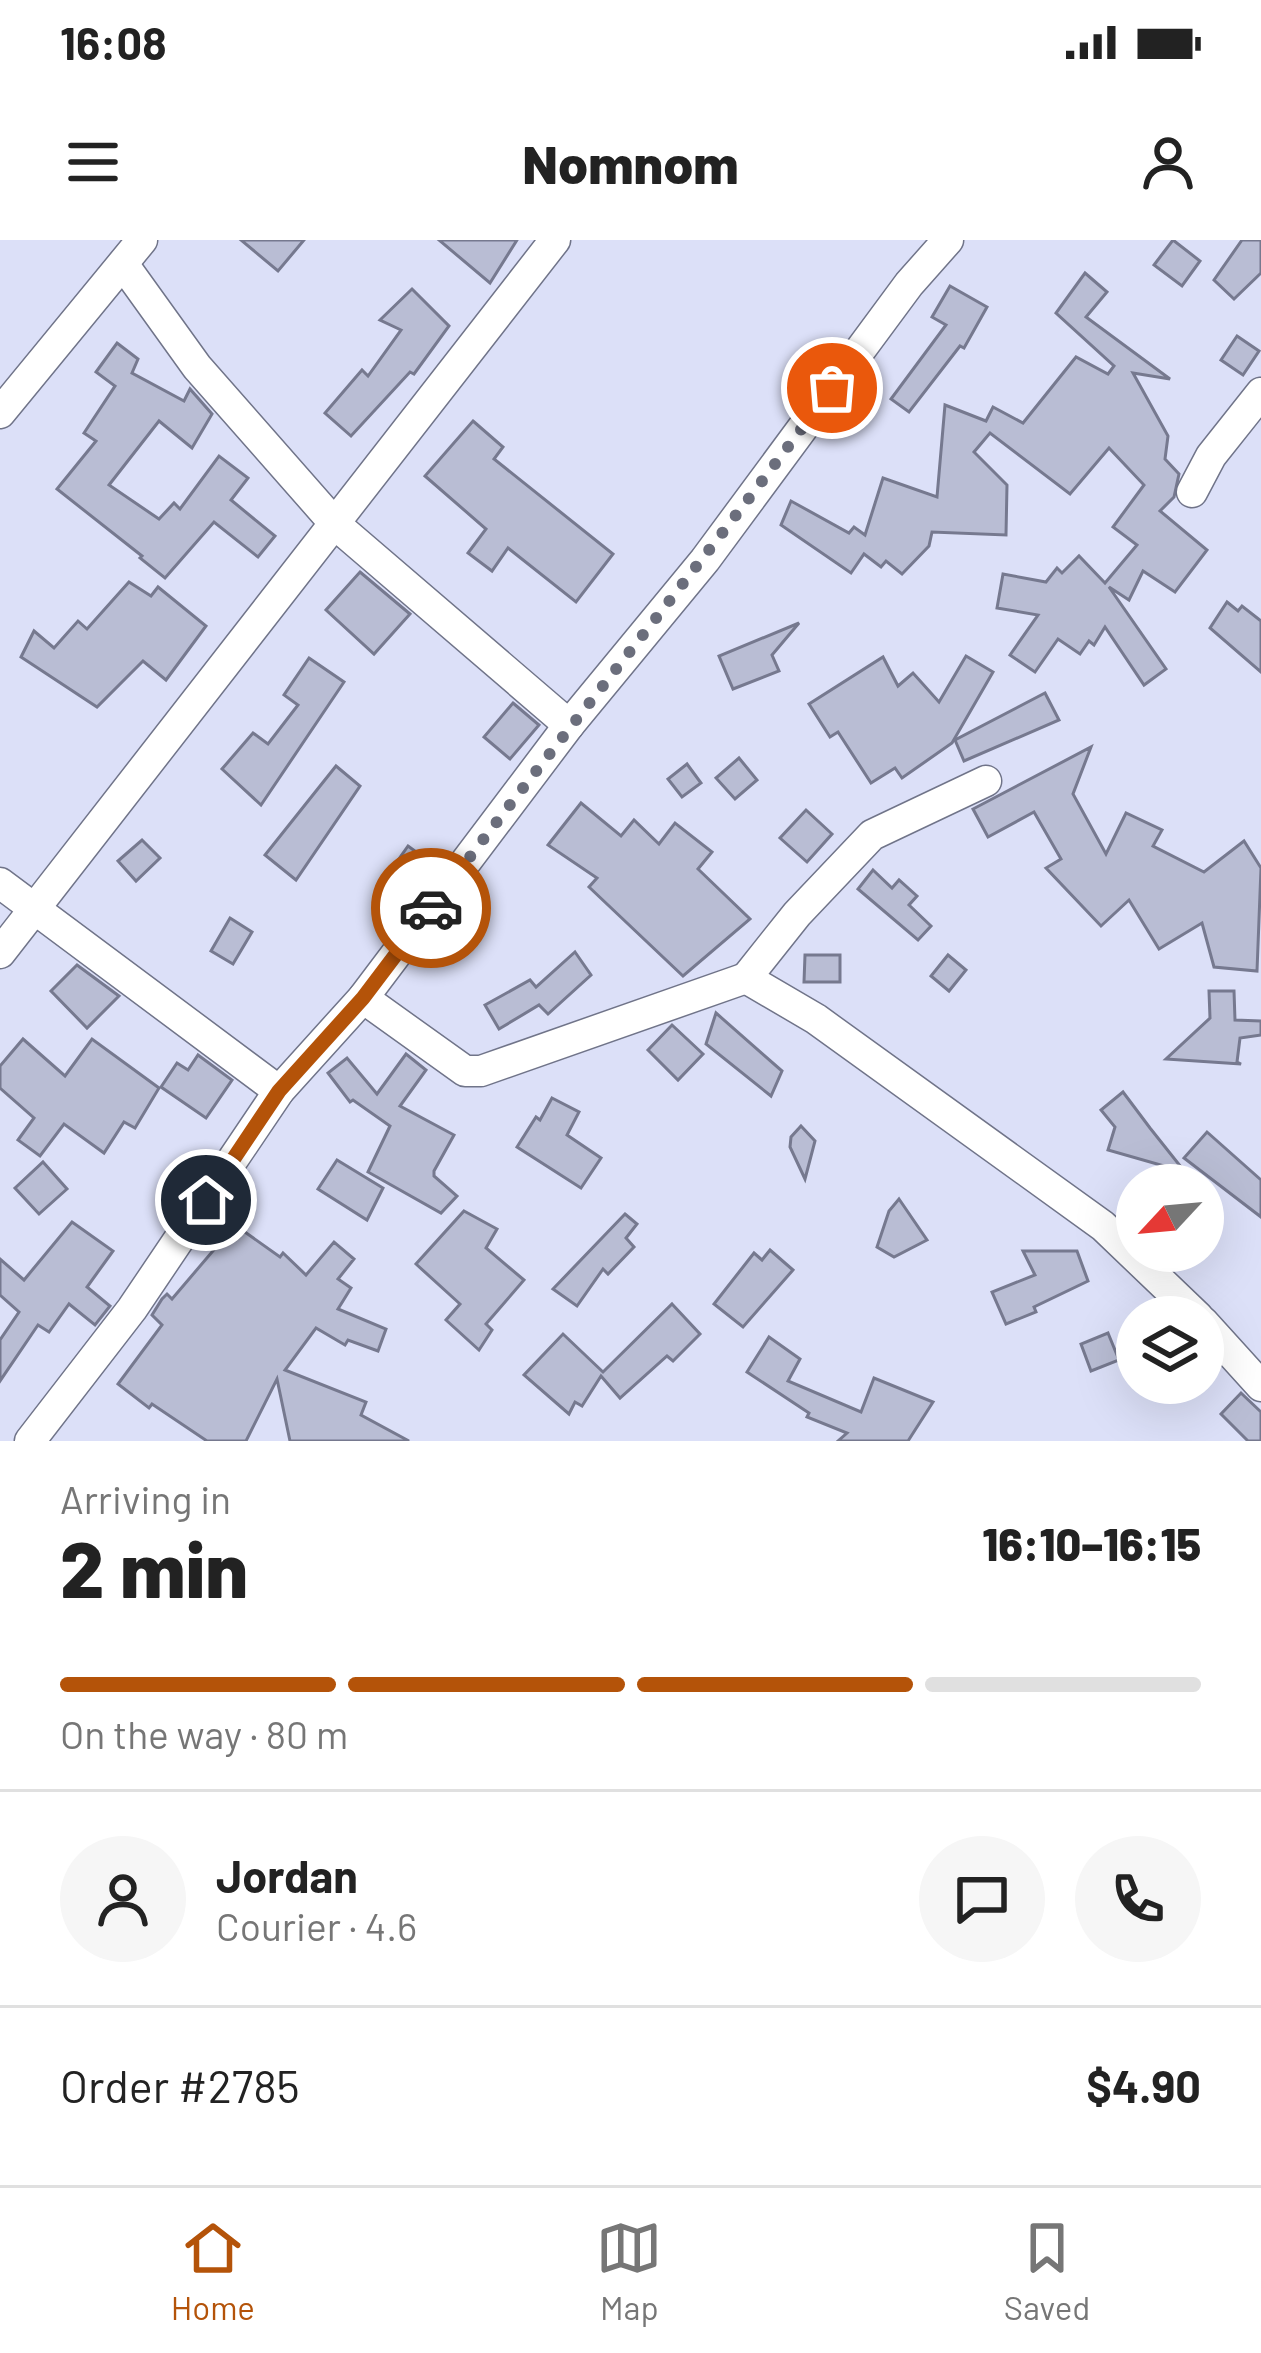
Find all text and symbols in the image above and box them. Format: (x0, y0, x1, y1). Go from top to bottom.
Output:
text: 16:08 (60, 15, 166, 69)
icon: menu (60, 129, 126, 195)
icon: person (1135, 129, 1201, 195)
text: Nomnom (522, 130, 739, 195)
pin (781, 337, 883, 439)
icon: bag (799, 355, 865, 421)
courier (371, 848, 491, 968)
icon: car (398, 875, 464, 941)
pin (155, 1149, 257, 1251)
north arrow (1116, 1164, 1224, 1272)
map controls (1116, 1164, 1224, 1404)
icon: home (173, 1167, 239, 1233)
button: layers (1116, 1296, 1224, 1404)
text: Arriving in (60, 1475, 231, 1522)
text: 16:10–16:15 (982, 1516, 1201, 1570)
text: 2 min (60, 1520, 248, 1614)
text: On the way · 80 m (60, 1710, 348, 1757)
button: person (60, 1836, 186, 1962)
button: chat (919, 1836, 1045, 1962)
button: phone (1075, 1836, 1201, 1962)
text: Jordan (216, 1848, 358, 1902)
text: Courier · 4.6 (216, 1902, 417, 1949)
text: Order #2785 (60, 2058, 300, 2112)
text: $4.90 (1086, 2058, 1201, 2112)
tab: Home (171, 2215, 255, 2327)
tab: Map (596, 2215, 662, 2327)
tab: Saved (1004, 2215, 1090, 2327)

